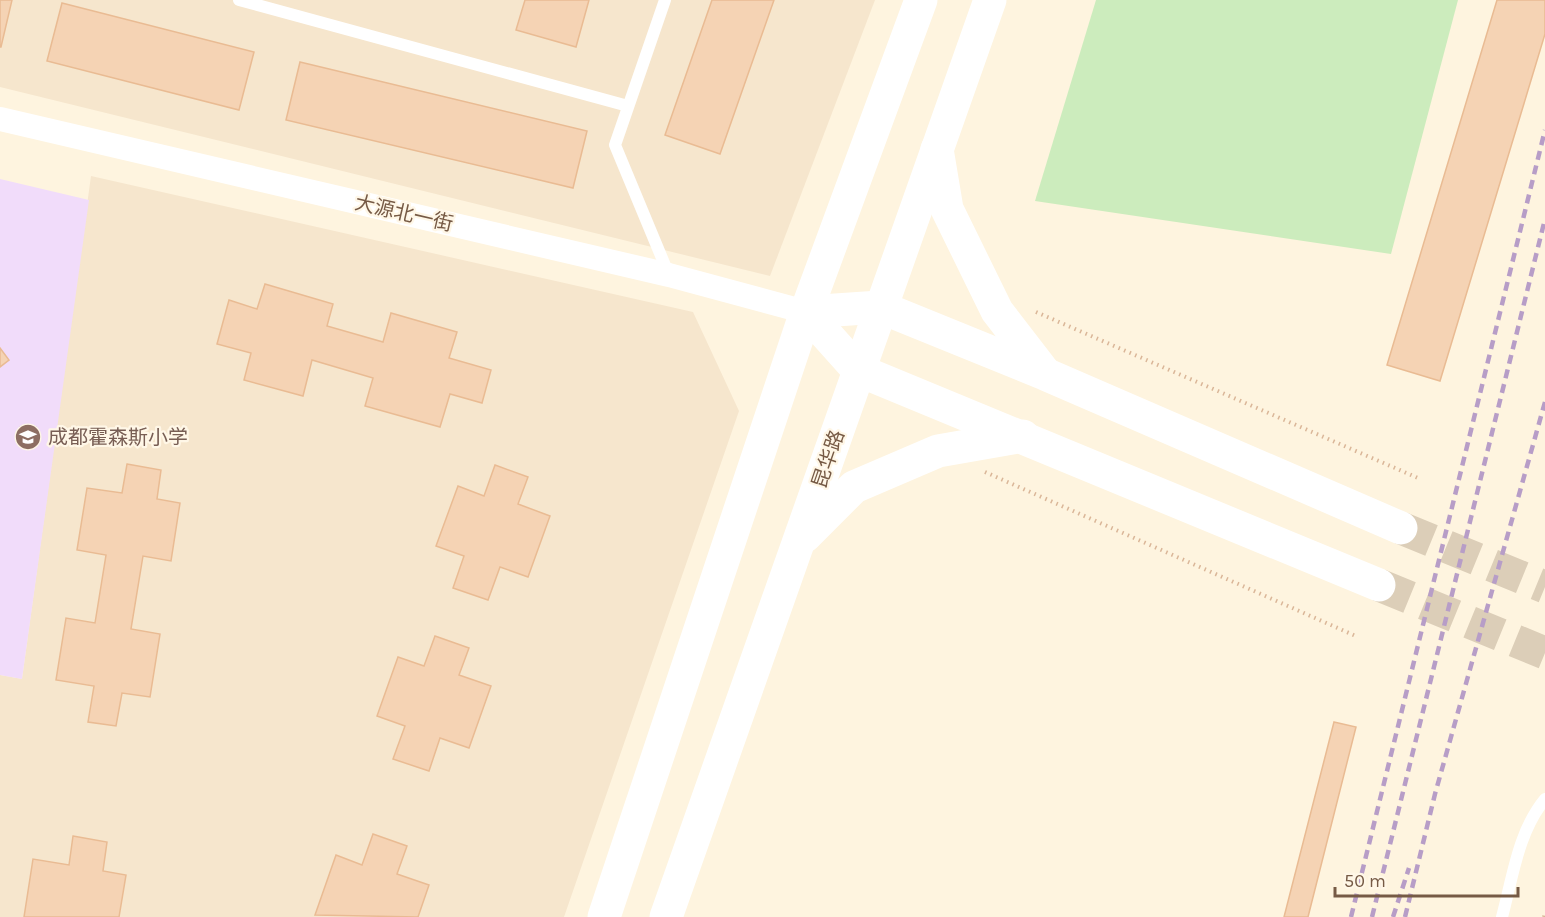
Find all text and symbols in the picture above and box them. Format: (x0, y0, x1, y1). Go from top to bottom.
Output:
street label: 大源北一街 (353, 191, 455, 236)
school or university icon: 成都霍森斯小学 (13, 422, 43, 452)
place label: 成都霍森斯小学 (48, 426, 188, 449)
street label: 昆华路 (808, 427, 849, 491)
scale bar (1335, 860, 1518, 898)
text: 50 m (1344, 870, 1386, 892)

